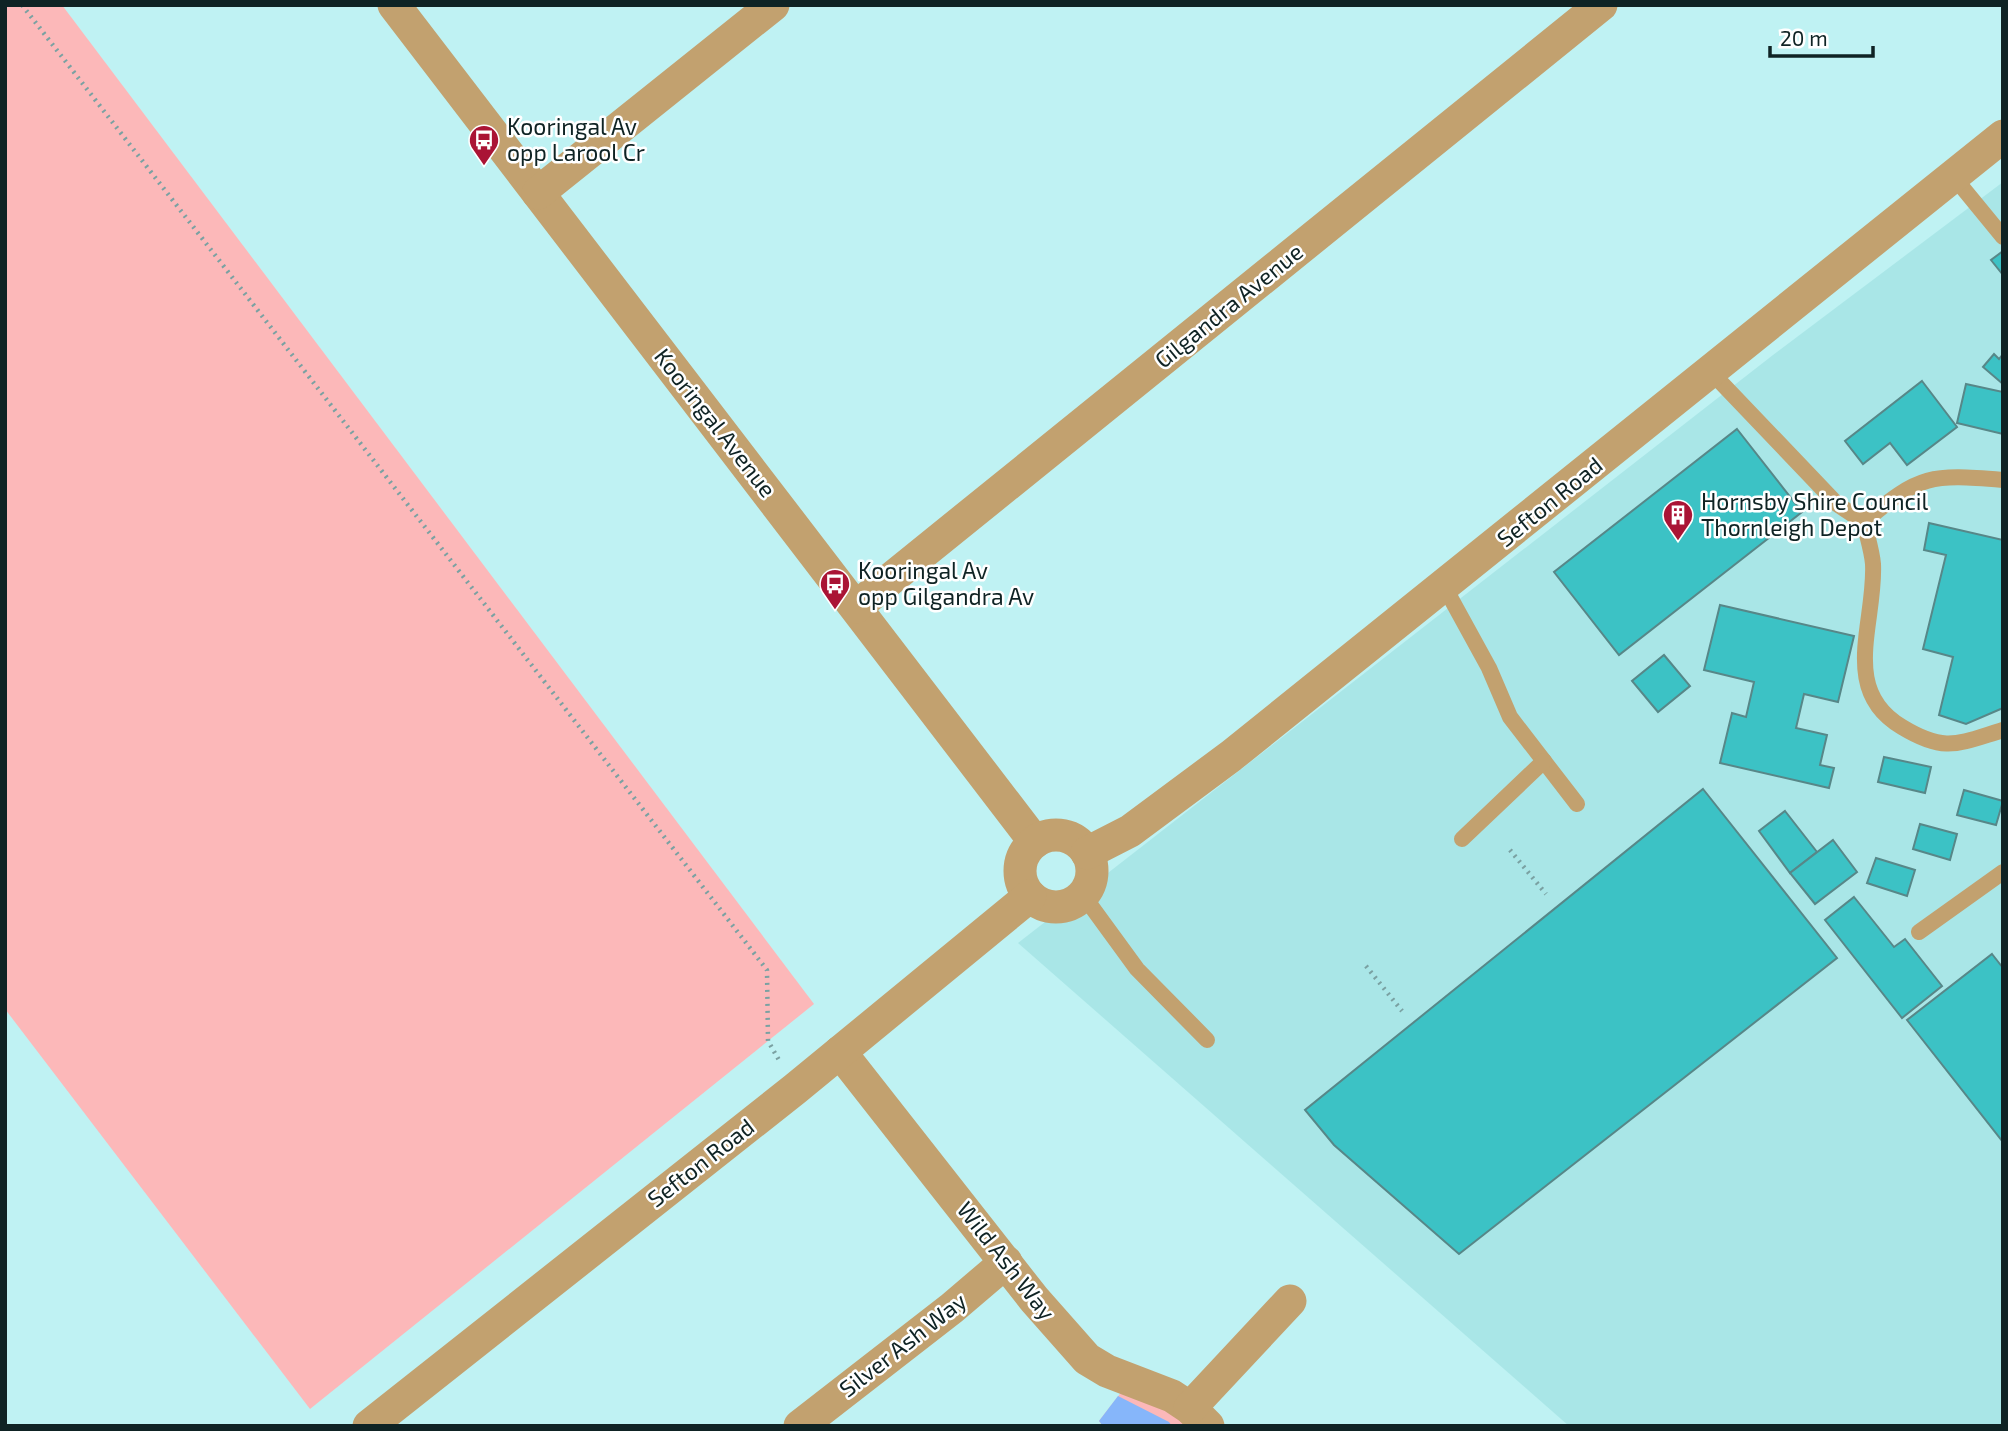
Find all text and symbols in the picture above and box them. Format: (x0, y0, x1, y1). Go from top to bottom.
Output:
scale bar (1770, 14, 1873, 58)
text: 20 m (1780, 25, 1828, 50)
place label: Kooringal Av opp Larool Cr (507, 112, 645, 166)
bus stop icon: Kooringal Av opp Larool Cr (467, 123, 501, 167)
street label: Gilgandra Avenue (1149, 237, 1308, 373)
street label: Kooringal Avenue (649, 342, 783, 502)
street label: Sefton Road (1491, 450, 1608, 552)
place label: Hornsby Shire Council Thornleigh Depot (1701, 487, 1928, 541)
building icon: Hornsby Shire Council Thornleigh Depot (1661, 498, 1695, 542)
place label: Kooringal Av opp Gilgandra Av (858, 556, 1034, 610)
bus stop icon: Kooringal Av opp Gilgandra Av (818, 567, 852, 611)
street label: Sefton Road (642, 1112, 759, 1212)
street label: Wild Ash Way (952, 1196, 1062, 1325)
street label: Silver Ash Way (833, 1286, 971, 1402)

